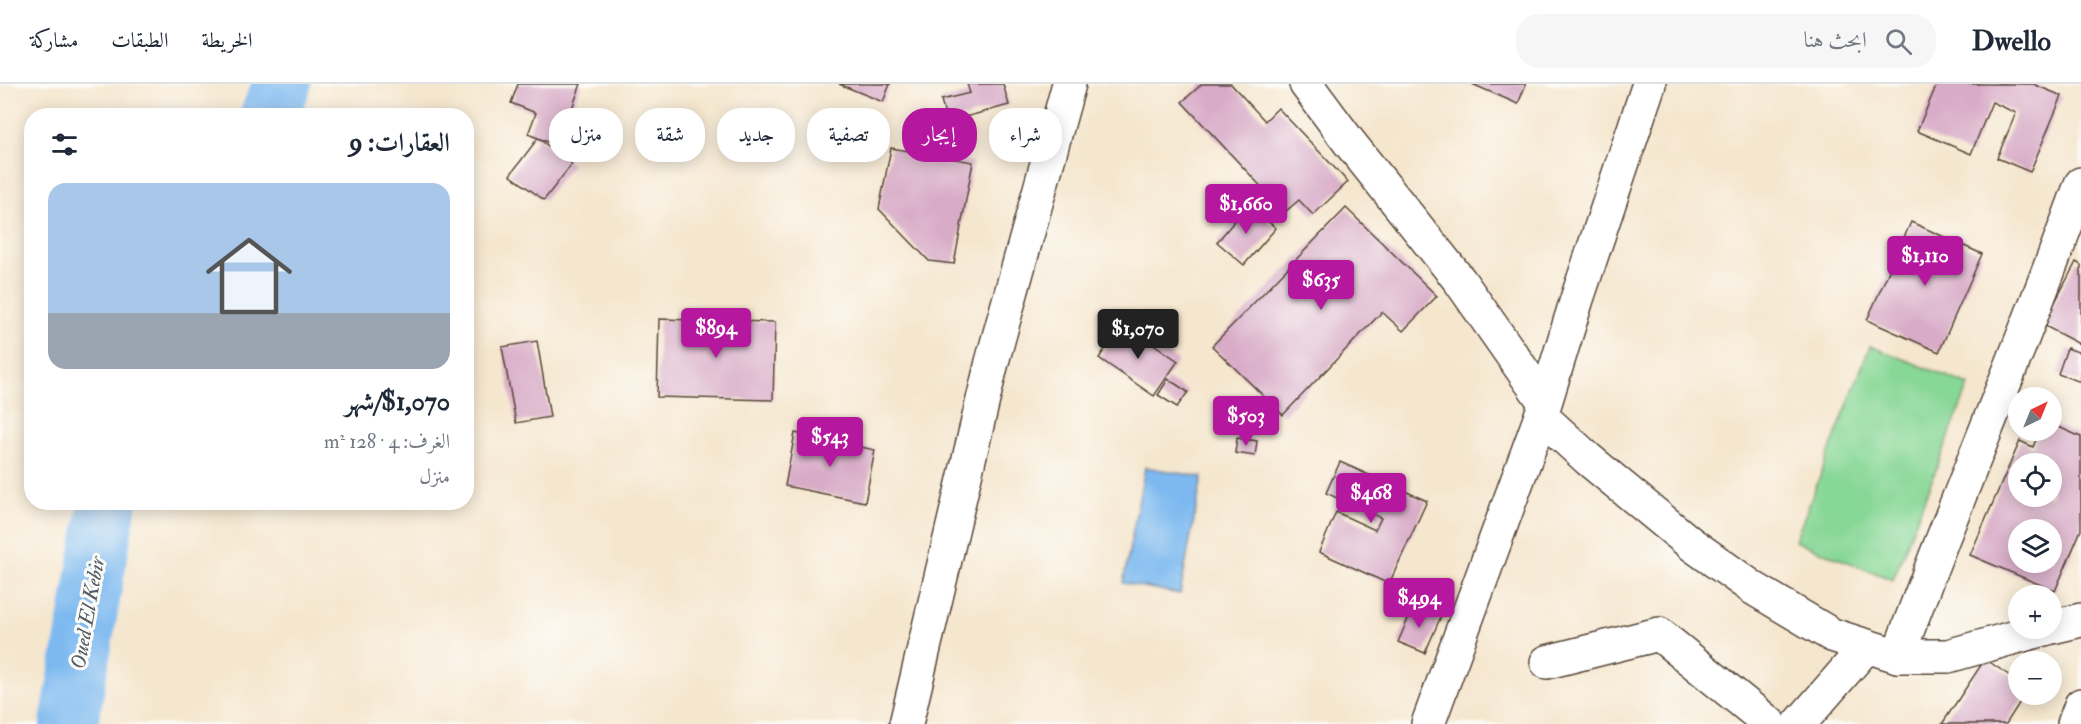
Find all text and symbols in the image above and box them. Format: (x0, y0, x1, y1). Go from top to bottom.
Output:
search box (1516, 14, 1936, 68)
text: Dwello (1972, 24, 2051, 59)
icon: search (1882, 25, 1915, 58)
text: ابحث هنا (1803, 26, 1867, 54)
text: مشاركة (30, 27, 78, 54)
text: الطبقات (111, 27, 168, 54)
text: الخريطة (201, 27, 253, 54)
chip: منزل (549, 108, 623, 162)
chip: شقة (635, 108, 705, 162)
chip: جديد (717, 108, 795, 162)
chip: تصفية (807, 108, 890, 162)
chip: إيجار (902, 108, 977, 162)
chip: شراء (989, 108, 1062, 162)
text: العقارات: 9 (349, 127, 450, 159)
icon: filters (48, 128, 81, 161)
pin: $1,660 (1197, 184, 1295, 235)
text: $1,660 (1219, 191, 1273, 216)
icon: home (195, 222, 303, 330)
pin: $1,110 (1876, 236, 1974, 287)
text: $1,110 (1901, 243, 1949, 268)
pin: $635 (1285, 260, 1357, 311)
text: $635 (1302, 267, 1340, 292)
pin: $894 (680, 308, 752, 359)
pin: $1,070 (1089, 309, 1187, 360)
text: $894 (695, 315, 737, 340)
text: $1,070 (1112, 316, 1164, 341)
text: $1,070/شهر (345, 386, 450, 418)
north arrow (2008, 387, 2062, 441)
map controls (2008, 387, 2062, 705)
pin: $503 (1210, 396, 1282, 447)
text: $503 (1227, 403, 1265, 428)
pin: $543 (794, 417, 866, 468)
text: $543 (811, 424, 849, 449)
text: الغرف: 4 · 128 m² (324, 429, 450, 454)
button: locate (2008, 453, 2062, 507)
text: منزل (419, 464, 450, 489)
pin: $468 (1335, 473, 1407, 524)
text: $468 (1350, 480, 1392, 505)
button: layers (2008, 519, 2062, 573)
water label: Oued El Kebir (65, 553, 111, 672)
pin: $494 (1383, 578, 1455, 629)
text: $494 (1397, 585, 1441, 610)
button: + (2008, 585, 2062, 639)
button: − (2008, 651, 2062, 705)

